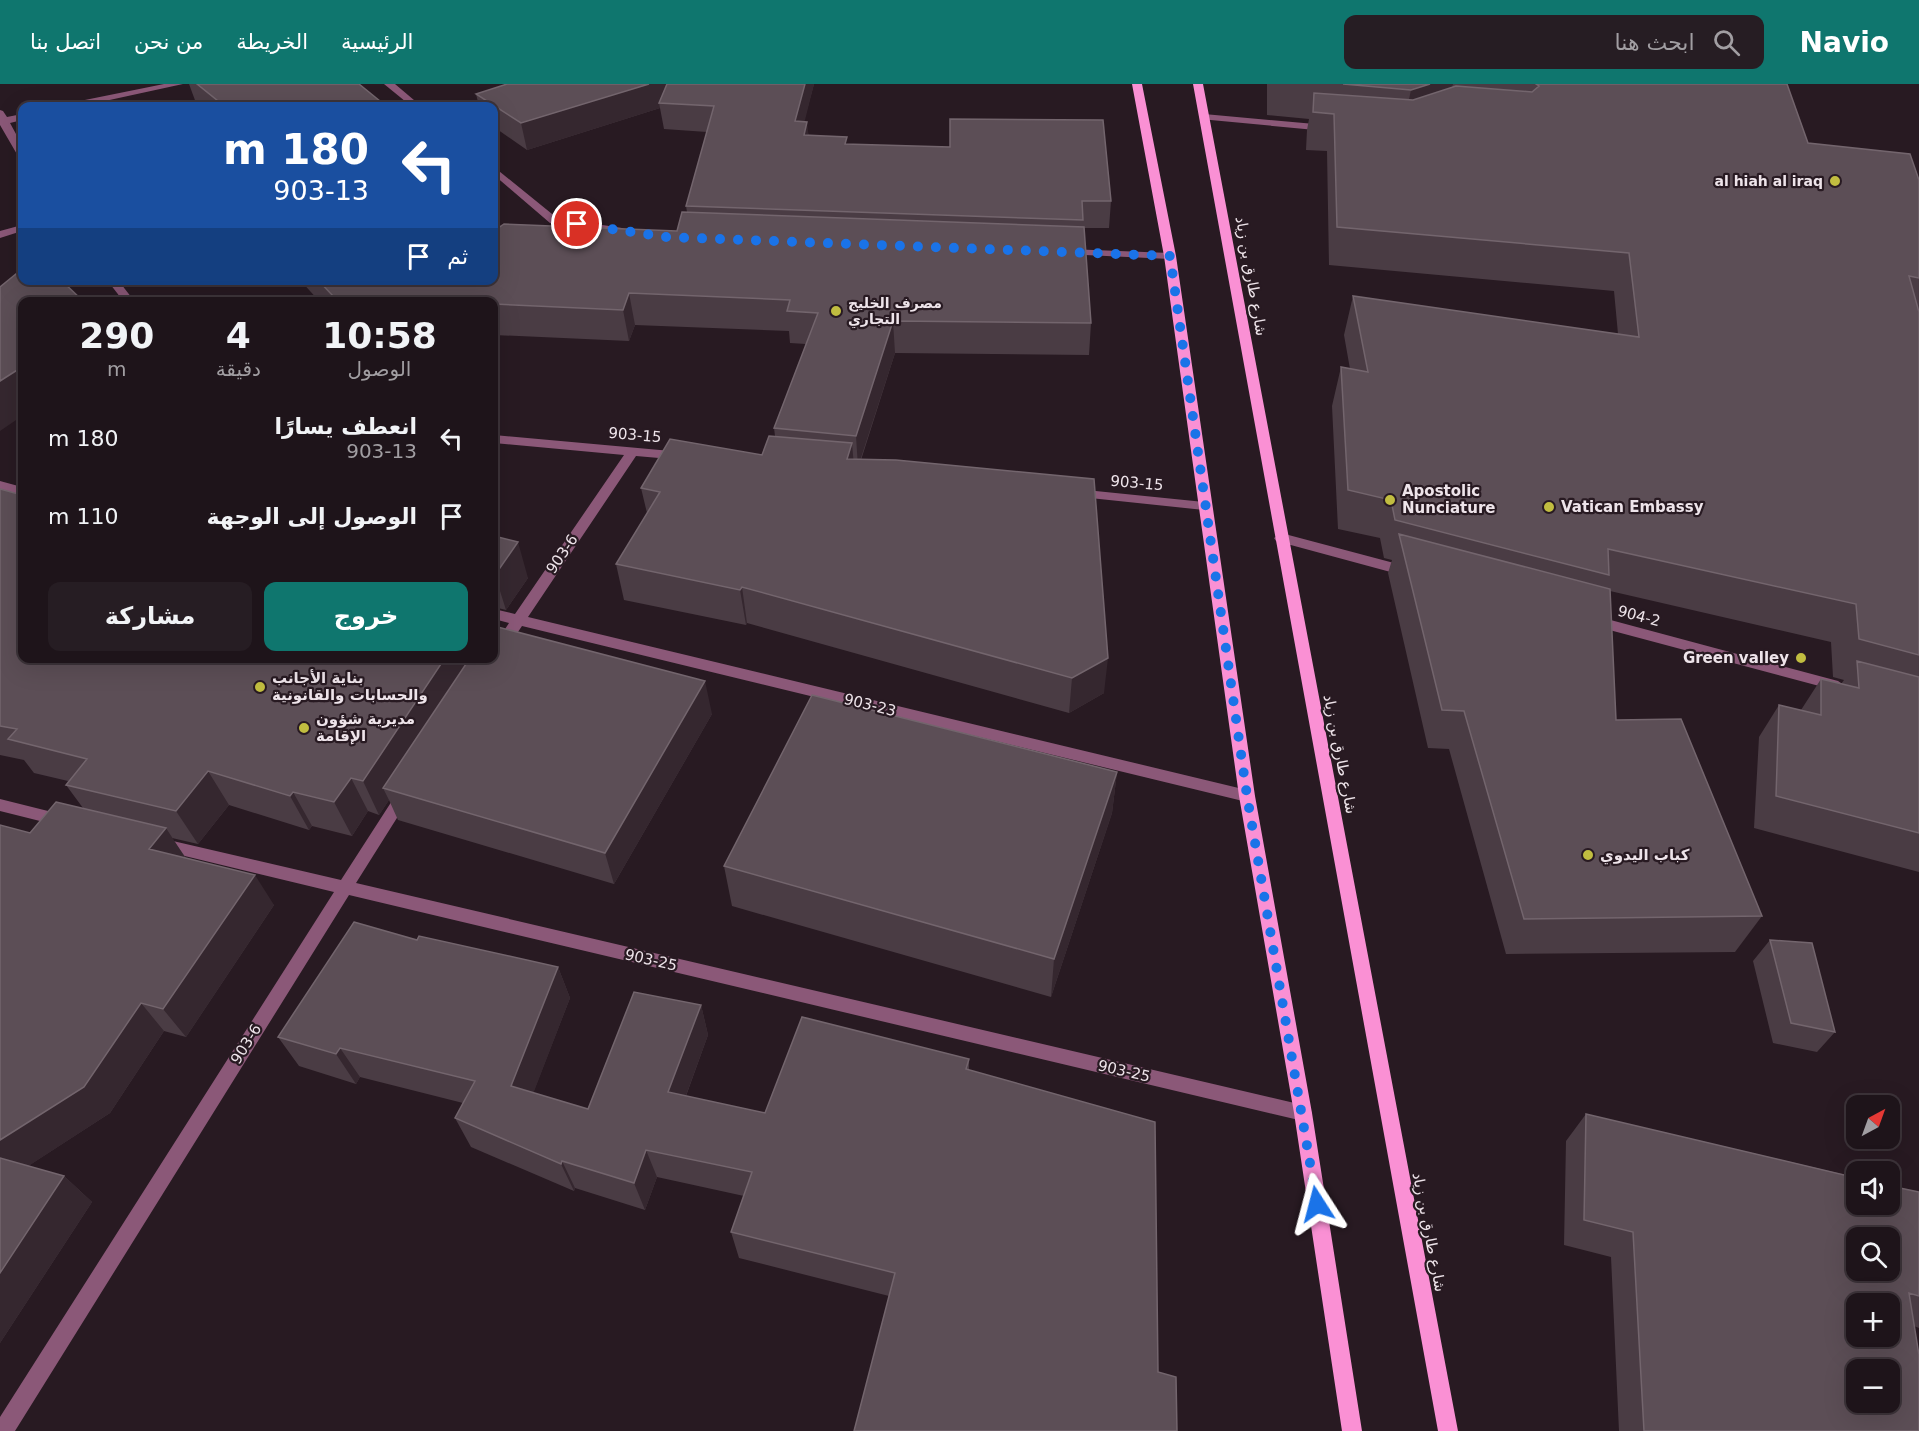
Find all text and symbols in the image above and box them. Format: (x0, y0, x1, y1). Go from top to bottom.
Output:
search box (1344, 15, 1764, 69)
icon: search (1710, 26, 1743, 59)
text: Navio (1800, 26, 1889, 59)
text: اتصل بنا (30, 30, 101, 54)
text: من نحن (134, 30, 203, 54)
text: الخريطة (236, 30, 308, 54)
text: الرئيسية (341, 30, 413, 54)
text: ابحث هنا (1615, 30, 1695, 55)
text: 180 m (223, 125, 369, 174)
icon: left (390, 126, 468, 204)
place label: al hiah al iraq (1715, 173, 1823, 189)
marker: al hiah al iraq (1828, 174, 1842, 188)
text: 903-13 (273, 175, 369, 206)
pin (551, 198, 602, 249)
icon: arrive (560, 207, 593, 240)
street label: شارع طارق بن زياد (1232, 215, 1270, 337)
icon: arrive (402, 240, 435, 273)
text: ثم (447, 244, 468, 269)
place label: مصرف الخليج التجاري (848, 295, 942, 329)
marker: مصرف الخليج التجاري (829, 304, 843, 318)
text: 290 (79, 315, 154, 356)
text: 4 (226, 315, 251, 356)
text: 10:58 (322, 315, 437, 356)
text: m (107, 357, 127, 381)
text: دقيقة (216, 357, 261, 381)
text: الوصول (348, 357, 411, 381)
text: انعطف يسارًا (274, 414, 417, 439)
icon: left (435, 422, 468, 455)
street label: 903-15 (608, 424, 662, 446)
text: 180 m (48, 426, 118, 451)
text: 903-13 (346, 439, 417, 463)
street label: 903-15 (1110, 472, 1164, 494)
place label: Apostolic Nunciature (1402, 482, 1496, 517)
marker: Apostolic Nunciature (1383, 493, 1397, 507)
place label: Vatican Embassy (1561, 498, 1704, 516)
icon: arrive (435, 500, 468, 533)
marker: Vatican Embassy (1542, 500, 1556, 514)
text: 110 m (48, 504, 118, 529)
text: الوصول إلى الوجهة (207, 504, 417, 529)
street label: 903-6 (542, 531, 582, 577)
button: مشاركة (48, 582, 252, 651)
button: خروج (264, 582, 468, 651)
street label: 904-2 (1616, 602, 1662, 630)
place label: Green valley (1683, 649, 1789, 667)
marker: Green valley (1794, 651, 1808, 665)
place label: بناية الأجانب والحسابات والقانونية (272, 669, 428, 704)
marker: بناية الأجانب والحسابات والقانونية (253, 680, 267, 694)
street label: 903-23 (842, 690, 898, 720)
street label: شارع طارق بن زياد (1320, 693, 1360, 815)
place label: مديرية شؤون الإقامة (316, 710, 415, 745)
marker: مديرية شؤون الإقامة (297, 721, 311, 735)
place label: كباب اليدوي (1600, 846, 1690, 865)
marker: كباب اليدوي (1581, 848, 1595, 862)
street label: 903-25 (623, 945, 679, 975)
street label: 903-6 (227, 1021, 265, 1067)
street label: 903-25 (1096, 1056, 1152, 1086)
north arrow (1846, 1095, 1900, 1149)
map controls (1846, 1095, 1900, 1413)
button: sound (1846, 1161, 1900, 1215)
street label: شارع طارق بن زياد (1409, 1171, 1449, 1293)
position arrow (1285, 1172, 1349, 1236)
button: search (1846, 1227, 1900, 1281)
button: + (1846, 1293, 1900, 1347)
button: − (1846, 1359, 1900, 1413)

